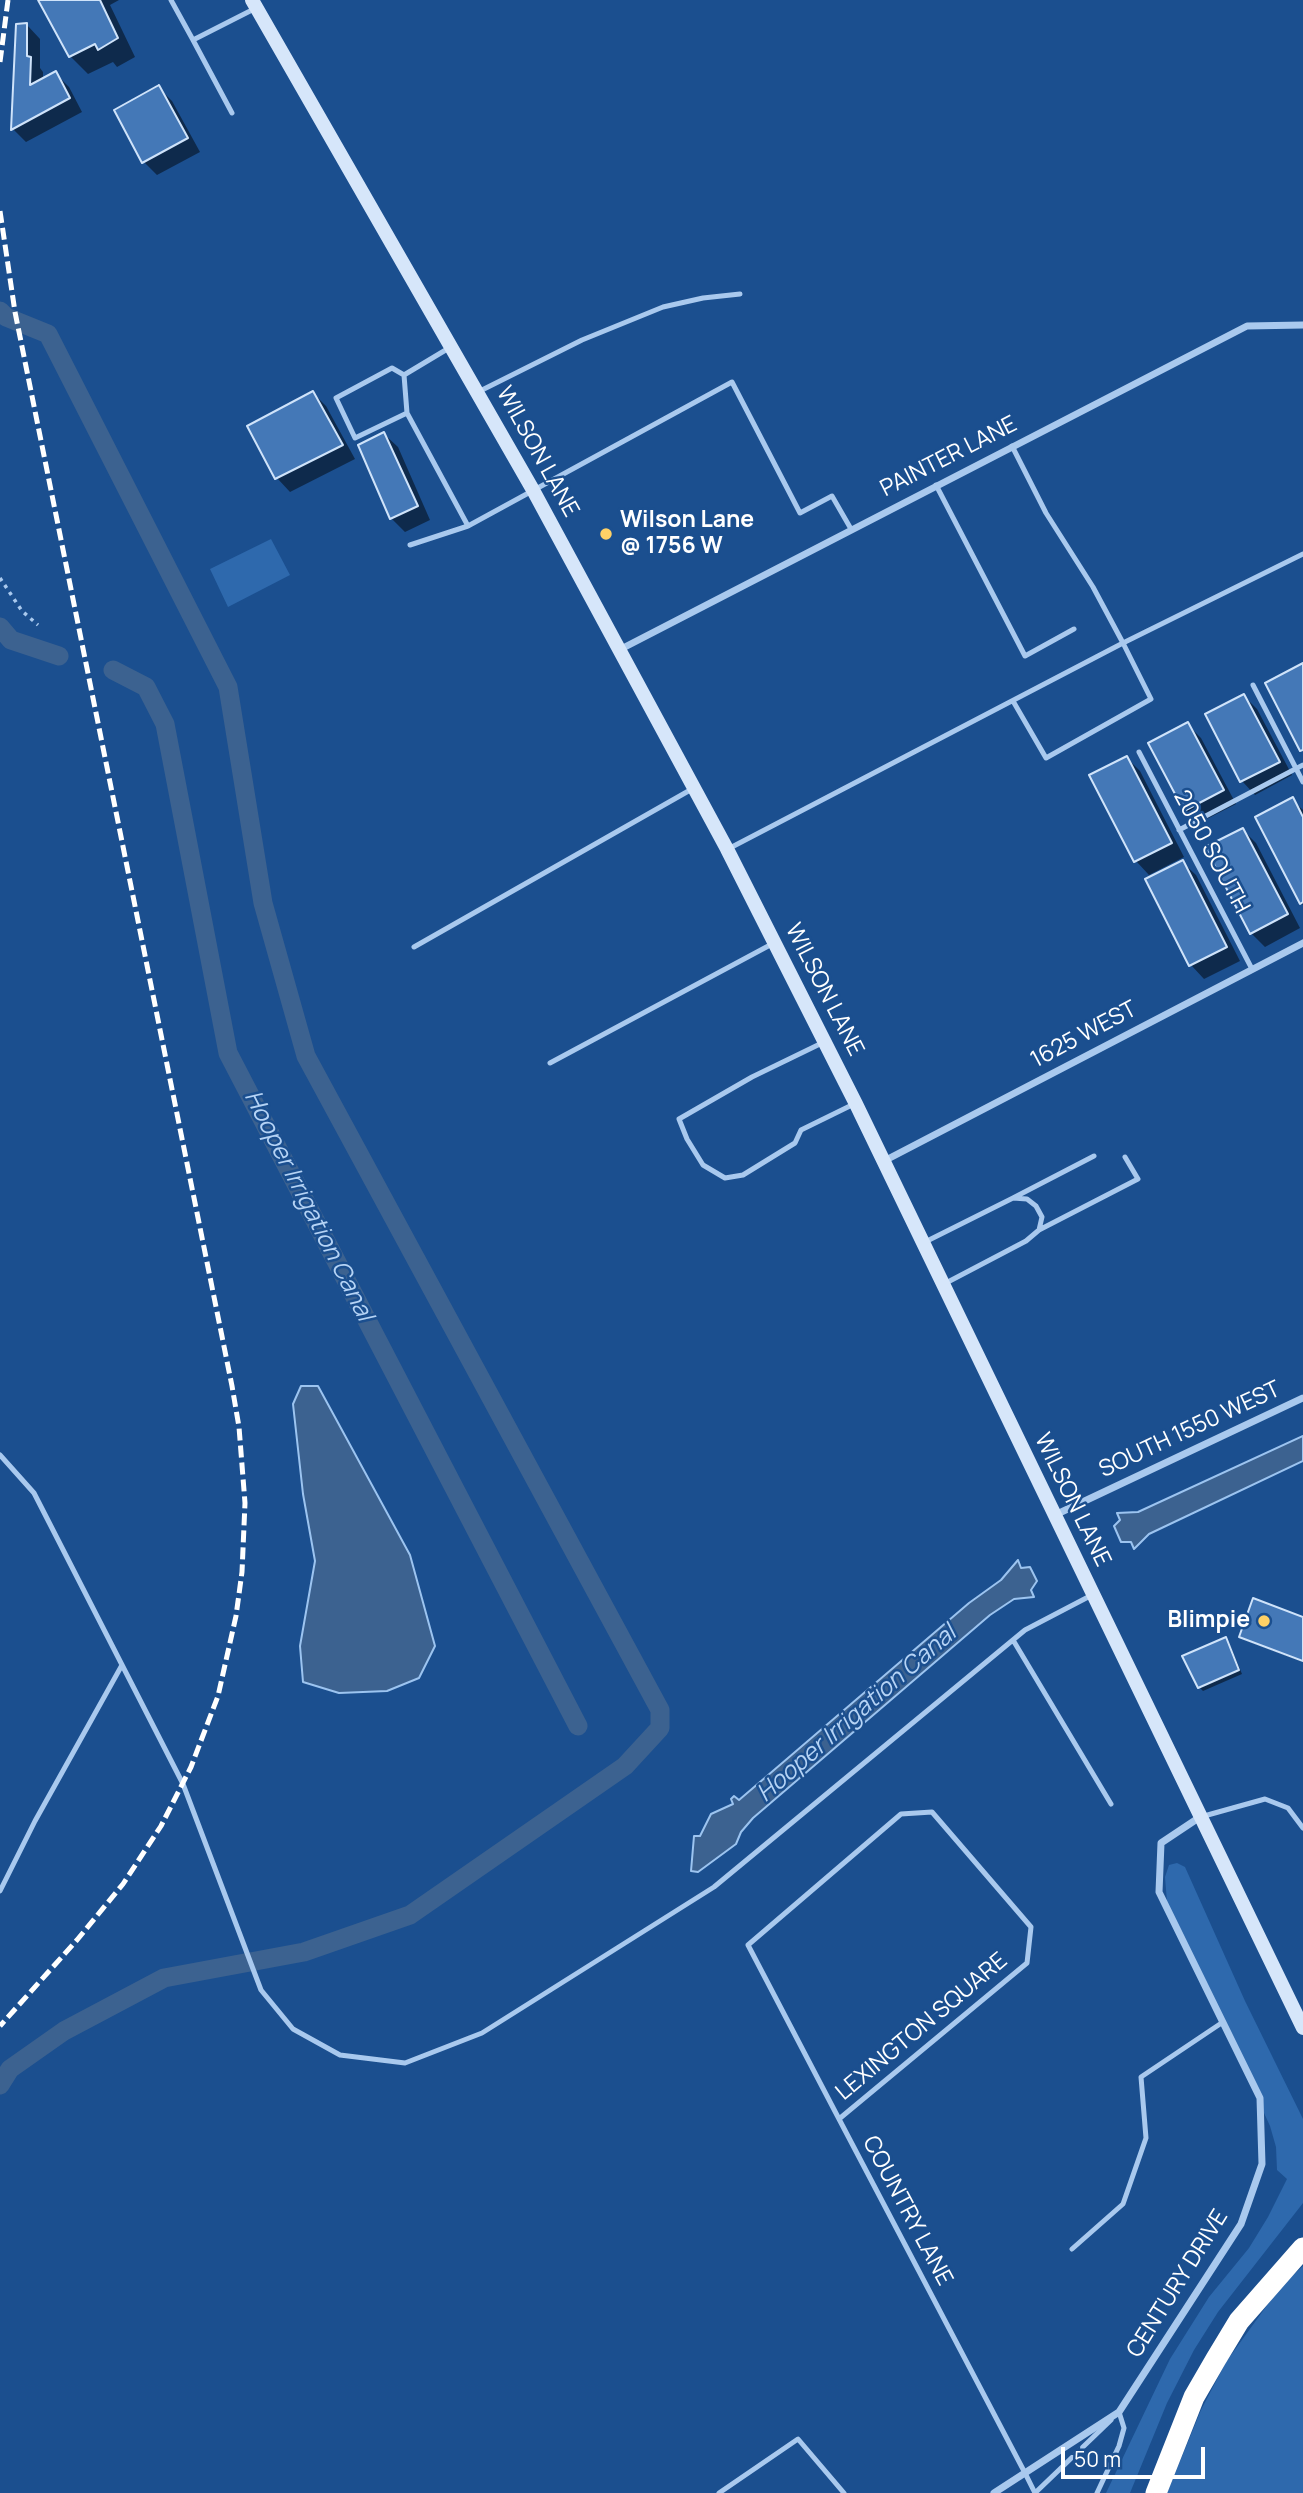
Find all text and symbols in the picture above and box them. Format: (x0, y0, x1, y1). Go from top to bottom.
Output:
street label: WILSON LANE (490, 382, 584, 522)
street label: PAINTER LANE (876, 411, 1022, 503)
place label: Wilson Lane @ 1756 W (620, 507, 754, 561)
marker: Wilson Lane @ 1756 W (598, 526, 614, 542)
street label: 2050 SOUTH (1167, 786, 1255, 918)
street label: WILSON LANE (779, 919, 869, 1061)
street label: 1625 WEST (1026, 996, 1142, 1074)
water label: Hooper Irrigation Canal (237, 1086, 379, 1326)
street label: SOUTH 1550 WEST (1095, 1376, 1285, 1484)
street label: WILSON LANE (1028, 1429, 1116, 1571)
place label: Blimpie (1167, 1607, 1250, 1635)
marker: Blimpie (1256, 1613, 1272, 1629)
water label: Hooper Irrigation Canal (751, 1620, 963, 1808)
street label: LEXINGTON SQUARE (831, 1947, 1013, 2107)
street label: COUNTRY LANE (856, 2131, 958, 2291)
street label: CENTURY DRIVE (1121, 2205, 1235, 2363)
scale bar (1065, 2434, 1208, 2478)
text: 50 m (1074, 2445, 1121, 2473)

